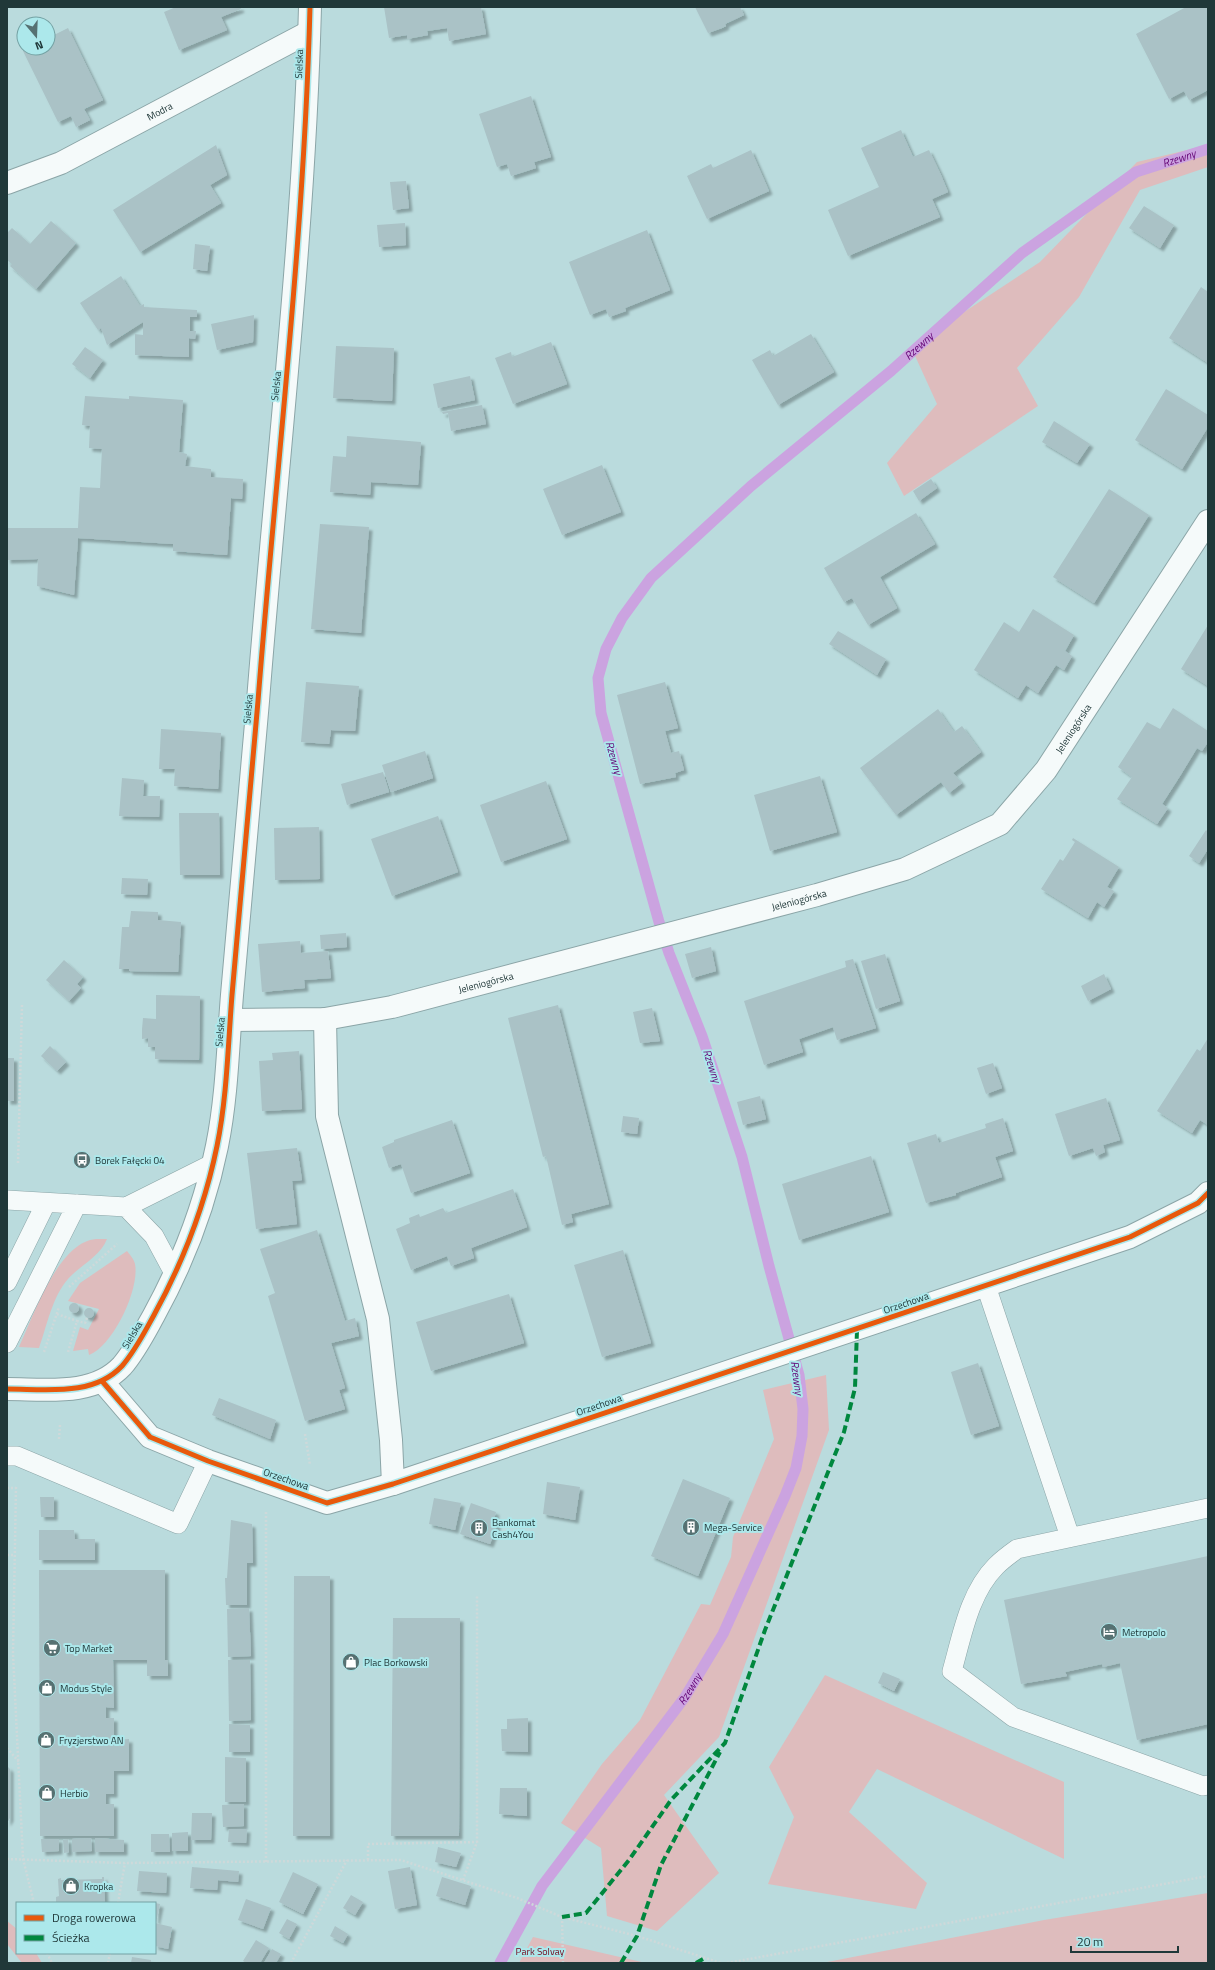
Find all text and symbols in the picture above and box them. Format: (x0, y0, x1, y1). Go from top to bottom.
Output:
north arrow (16, 16, 56, 56)
text: N (33, 37, 45, 54)
street label: Sielska (291, 49, 307, 79)
street label: Modra (144, 98, 175, 124)
water label: Rzewny (1160, 145, 1199, 171)
water label: Rzewny (901, 328, 938, 363)
street label: Sielska (267, 371, 285, 401)
street label: Sielska (239, 694, 257, 724)
street label: Jeleniogórska (1051, 701, 1095, 756)
water label: Rzewny (602, 739, 627, 778)
street label: Jeleniogórska (770, 885, 828, 914)
street label: Jeleniogórska (457, 968, 515, 997)
street label: Sielska (211, 1017, 229, 1047)
water label: Rzewny (699, 1047, 725, 1086)
bus stop icon: Borek Fałęcki 04 (72, 1150, 92, 1170)
place label: Borek Fałęcki 04 (95, 1153, 165, 1168)
street label: Orzechowa (881, 1288, 931, 1318)
street label: Sielska (118, 1319, 146, 1351)
water label: Rzewny (787, 1360, 807, 1397)
street label: Orzechowa (574, 1390, 624, 1420)
street label: Orzechowa (261, 1464, 311, 1494)
place label: Bankomat Cash4You (492, 1515, 536, 1542)
building icon: Mega-Service (681, 1517, 701, 1537)
building icon: Bankomat Cash4You (469, 1518, 489, 1538)
place label: Mega-Service (704, 1520, 762, 1535)
hotel icon: Metropolo (1099, 1622, 1119, 1642)
place label: Metropolo (1122, 1625, 1166, 1640)
supermarket icon: Top Market (42, 1638, 62, 1658)
place label: Top Market (65, 1641, 113, 1656)
shop icon: Plac Borkowski (341, 1652, 361, 1672)
place label: Plac Borkowski (364, 1655, 428, 1670)
water label: Rzewny (674, 1669, 706, 1708)
shop icon: Modus Style (37, 1678, 57, 1698)
place label: Modus Style (60, 1681, 112, 1696)
shop icon: Fryzjerstwo AN (36, 1730, 56, 1750)
place label: Fryzjerstwo AN (59, 1733, 124, 1748)
shop icon: Herbio (37, 1783, 57, 1803)
place label: Herbio (60, 1786, 88, 1801)
shop icon: Kropka (61, 1876, 81, 1896)
place label: Kropka (84, 1879, 113, 1894)
legend (16, 1902, 156, 1954)
text: Droga rowerowa (52, 1908, 136, 1927)
text: Ścieżka (52, 1928, 90, 1947)
scale bar (1071, 1928, 1178, 1954)
text: 20 m (1077, 1932, 1103, 1951)
park label: Park Solvay (516, 1944, 565, 1959)

